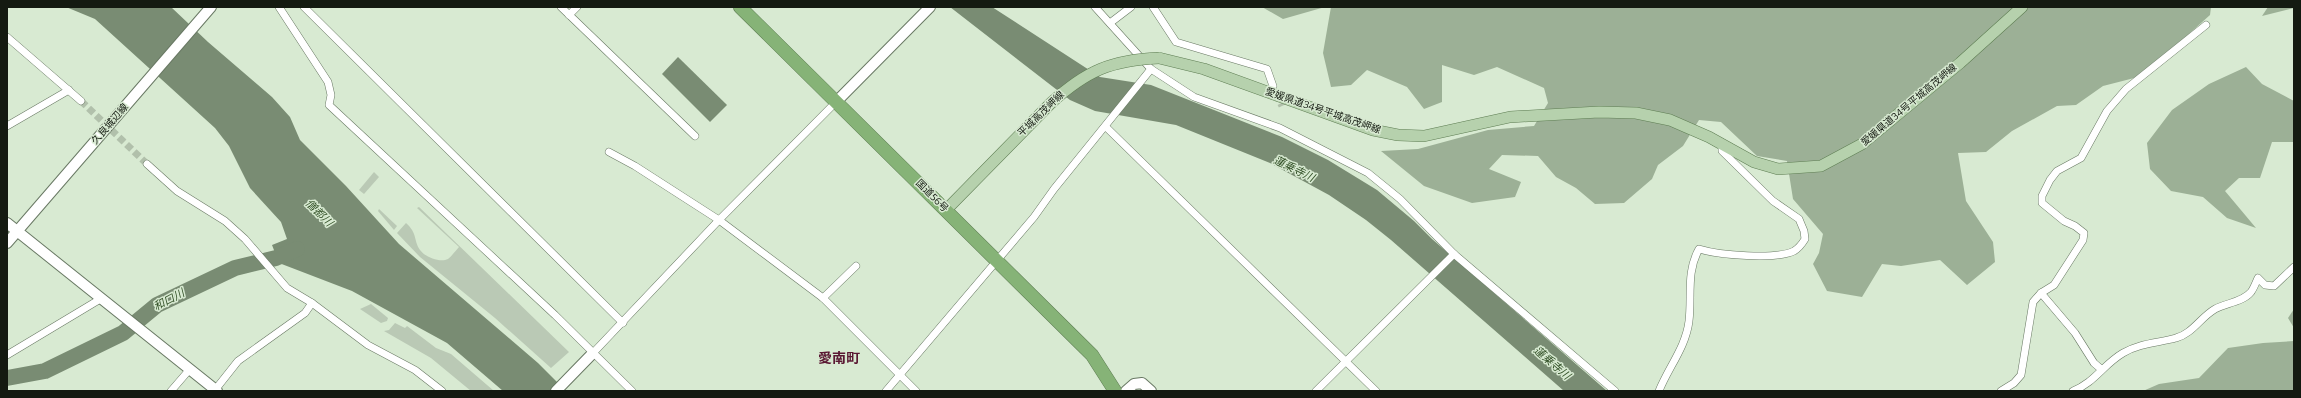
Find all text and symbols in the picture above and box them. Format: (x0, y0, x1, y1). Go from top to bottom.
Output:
street label: 愛媛県道34号平城高茂岬線 (1859, 61, 1959, 149)
street label: 愛媛県道34号平城高茂岬線 (1264, 86, 1382, 136)
street label: 平城高茂岬線 (1015, 89, 1067, 139)
street label: 久良城辺線 (89, 101, 131, 147)
water label: 蓮乗寺川 (1271, 154, 1318, 185)
street label: 国道56号 (913, 177, 951, 215)
water label: 僧都川 (303, 197, 336, 230)
water label: 和口川 (151, 286, 188, 313)
water label: 蓮乗寺川 (1531, 344, 1574, 383)
district label: 愛南町 (818, 350, 860, 367)

